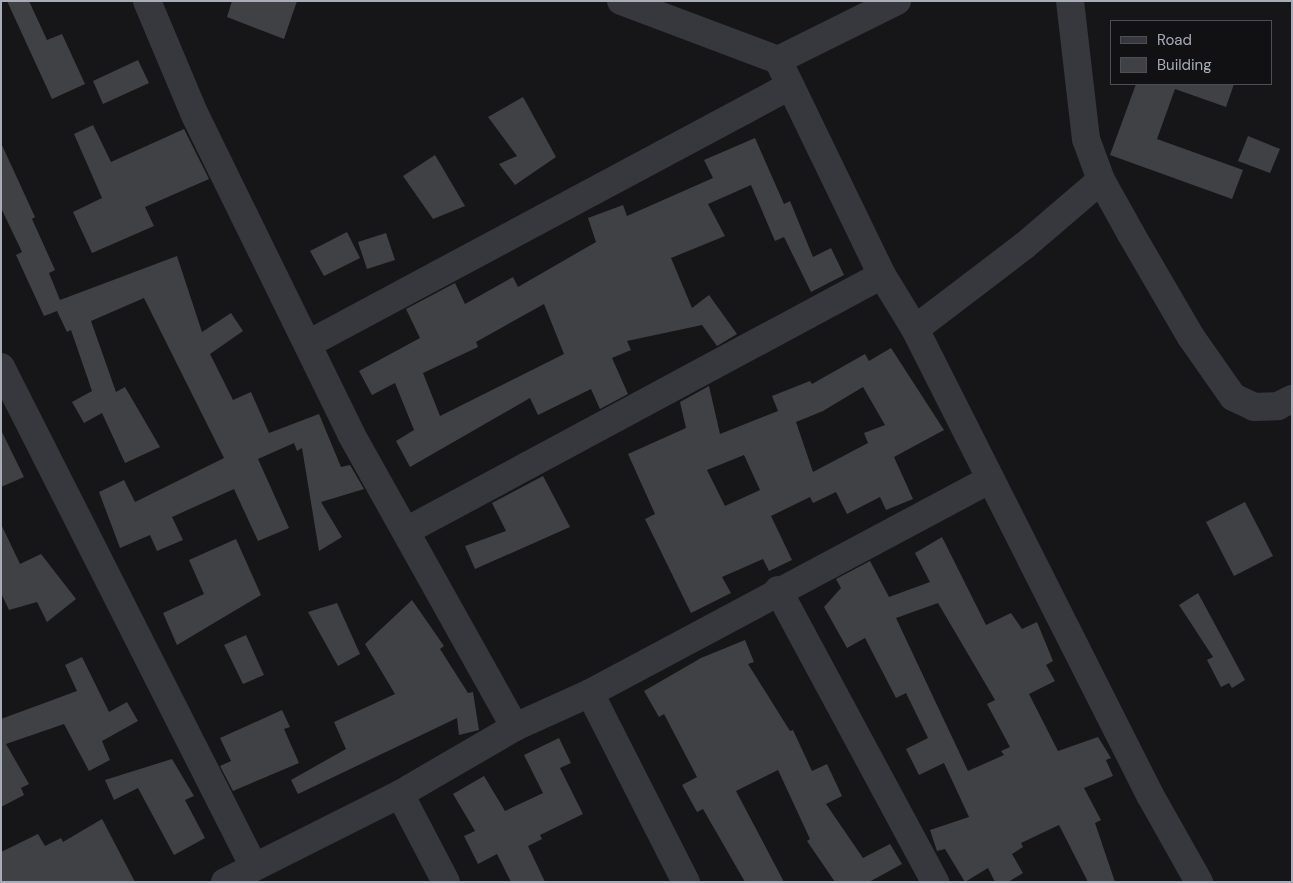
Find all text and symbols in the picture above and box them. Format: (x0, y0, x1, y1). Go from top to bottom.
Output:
legend (1110, 20, 1273, 85)
text: Road (1157, 30, 1192, 50)
text: Building (1157, 55, 1212, 75)

